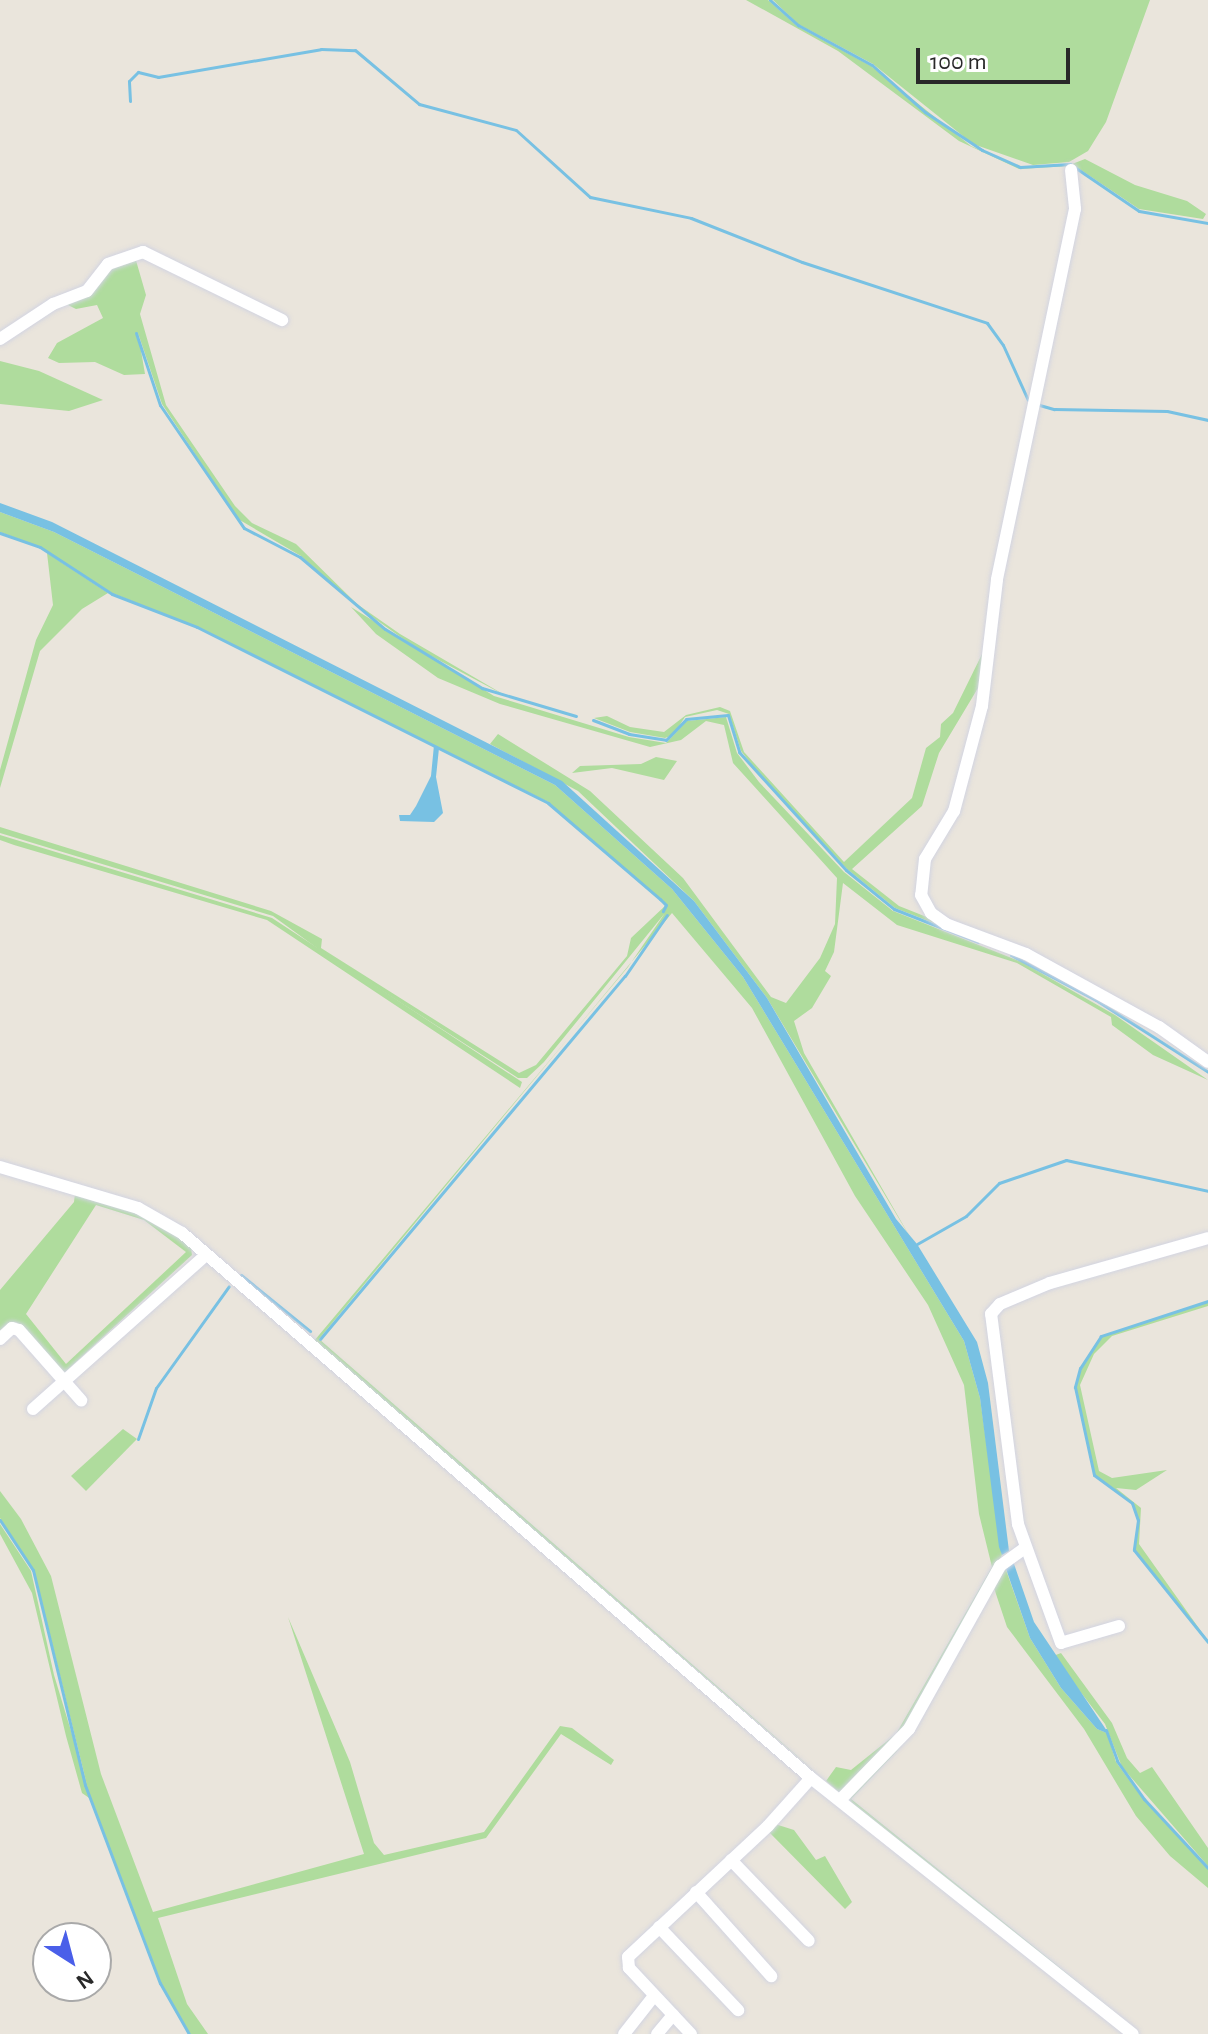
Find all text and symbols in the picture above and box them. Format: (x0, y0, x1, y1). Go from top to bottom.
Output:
scale bar (920, 32, 1074, 82)
text: 100 m (930, 50, 987, 74)
north arrow (32, 1922, 112, 2002)
text: N (72, 1966, 98, 1993)

